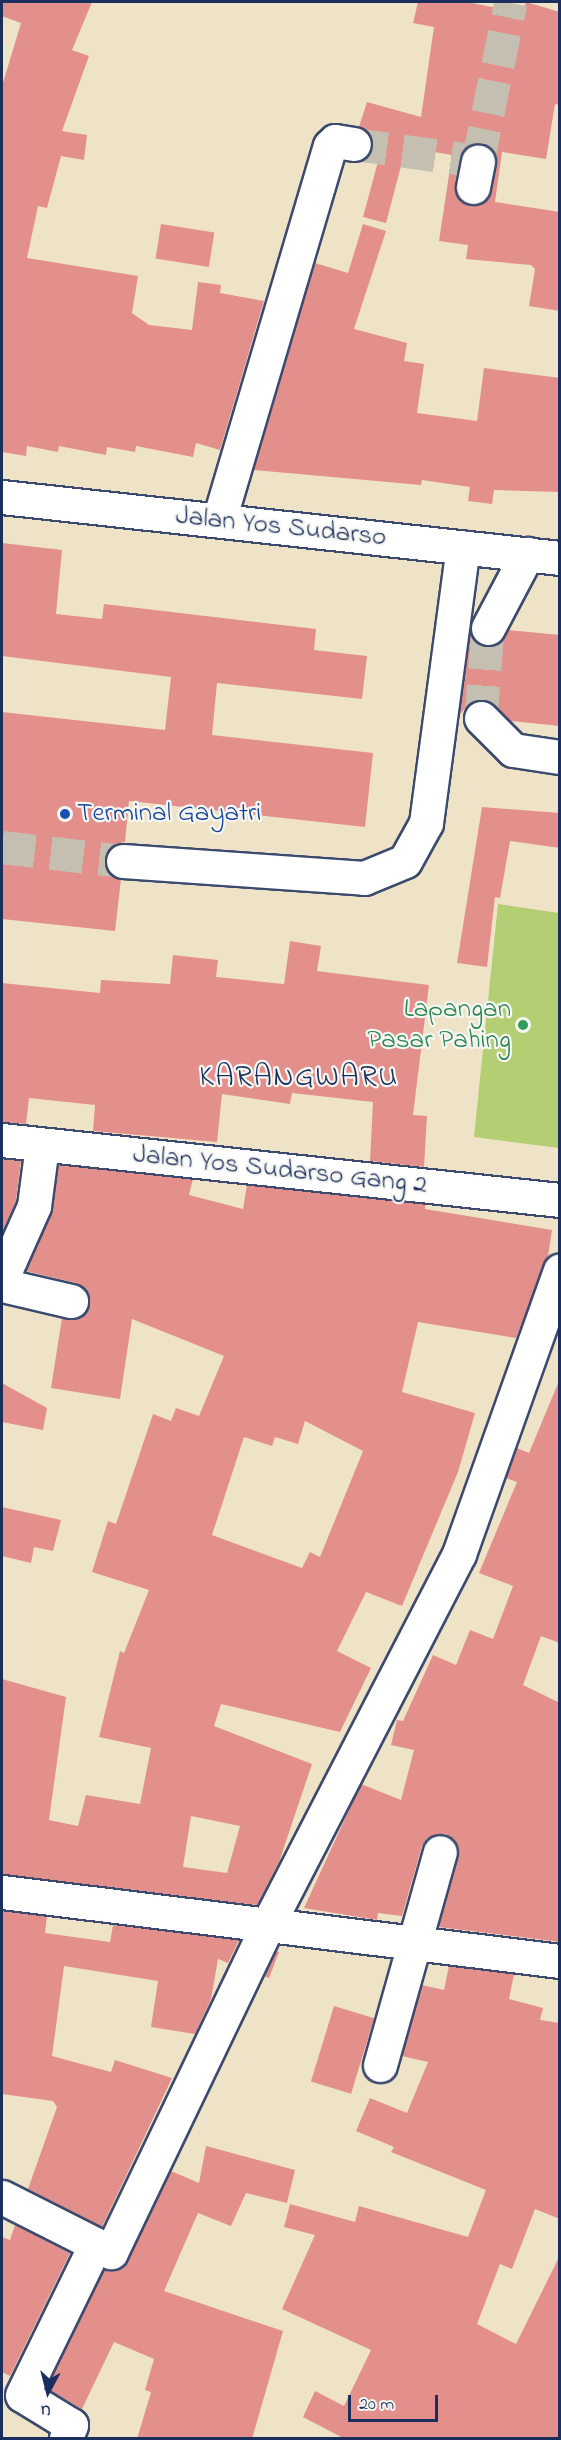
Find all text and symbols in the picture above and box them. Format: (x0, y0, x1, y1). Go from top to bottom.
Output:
street label: Jalan Yos Sudarso (174, 500, 388, 554)
place label: Terminal Gayatri (77, 798, 261, 830)
marker: Terminal Gayatri (58, 807, 72, 821)
place label: Lapangan Pasar Pahing (367, 993, 511, 1056)
marker: Lapangan Pasar Pahing (516, 1018, 530, 1032)
district label: KARANGWARU (199, 1060, 399, 1096)
street label: Jalan Yos Sudarso Gang 2 (131, 1138, 429, 1202)
north arrow (18, 2362, 78, 2422)
scale bar (351, 2383, 441, 2421)
text: 20 m (359, 2392, 394, 2418)
text: U (39, 2397, 52, 2422)

